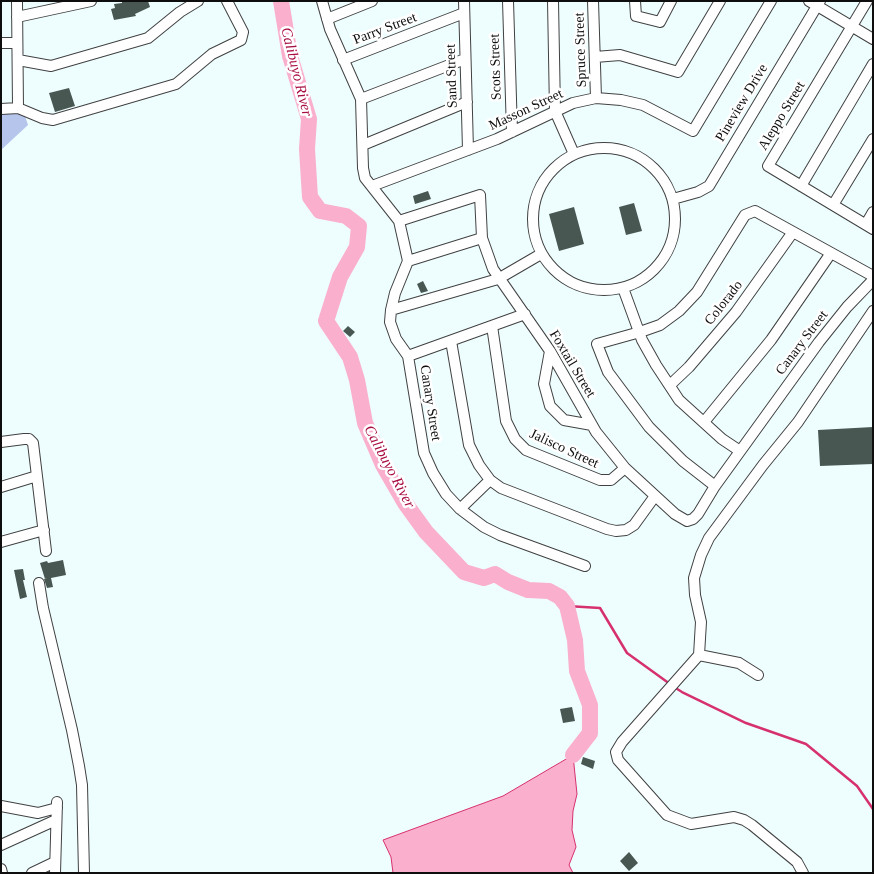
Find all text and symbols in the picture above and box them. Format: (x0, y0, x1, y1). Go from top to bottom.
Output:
street label: Parry Street (351, 9, 419, 49)
street label: Spruce Street (571, 12, 591, 88)
water label: Calibuyo River (276, 26, 316, 118)
street label: Scots Street (486, 33, 506, 101)
street label: Sand Street (442, 44, 462, 108)
street label: Pineview Drive (712, 61, 772, 145)
street label: Aleppo Street (755, 79, 809, 153)
street label: Masson Street (486, 86, 566, 134)
street label: Colorado (701, 277, 747, 329)
street label: Canary Street (772, 307, 832, 379)
street label: Foxtail Street (545, 327, 599, 401)
street label: Canary Street (416, 364, 444, 442)
water label: Calibuyo River (360, 422, 418, 512)
street label: Jalisco Street (527, 426, 601, 472)

